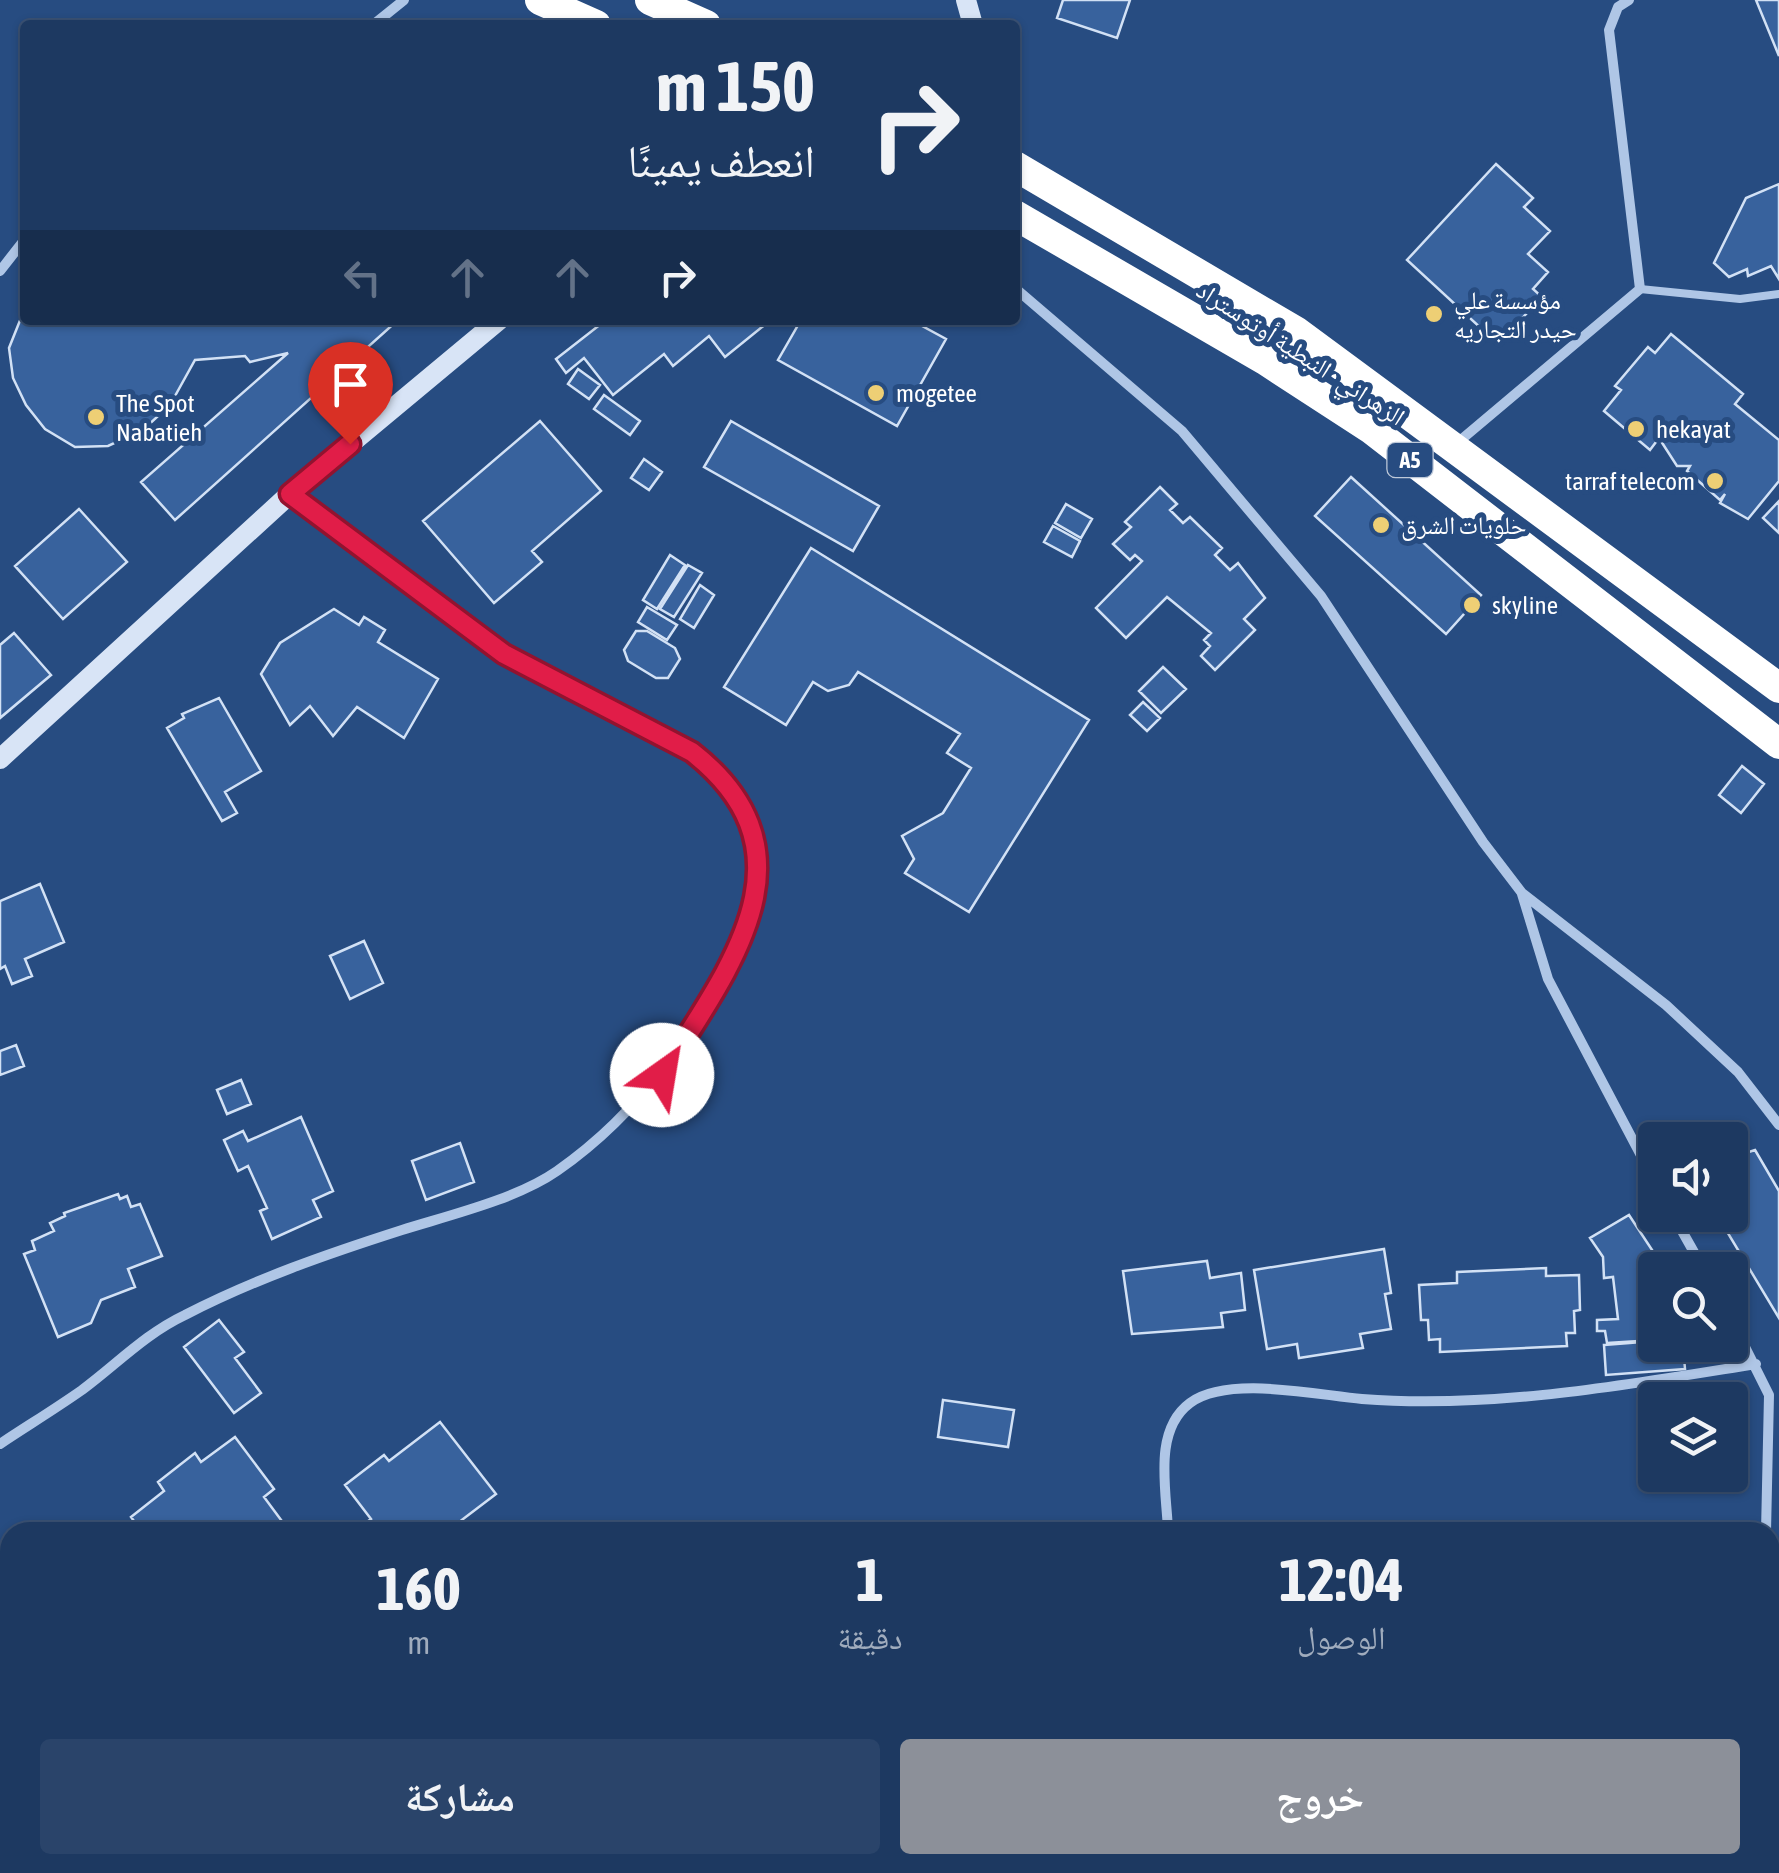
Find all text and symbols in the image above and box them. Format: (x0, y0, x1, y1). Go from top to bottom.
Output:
text: 150 m (656, 46, 815, 126)
icon: right (850, 60, 980, 190)
text: انعطف يمينًا (627, 135, 815, 187)
icon: left (335, 250, 390, 305)
icon: ahead (440, 250, 495, 305)
icon: ahead (545, 250, 600, 305)
icon: right (650, 250, 705, 305)
street label: الزهراني - النبطية أوتوستراد (1188, 275, 1411, 436)
place label: مؤسسة علي حيدر التجاريه (1454, 286, 1577, 343)
marker: مؤسسة علي حيدر التجاريه (1423, 303, 1445, 325)
pin (308, 342, 393, 445)
icon: arrive (323, 357, 378, 412)
place label: mogetee (896, 379, 977, 407)
marker: mogetee (865, 382, 887, 404)
place label: The Spot Nabatieh (116, 389, 202, 446)
marker: The Spot Nabatieh (85, 406, 107, 428)
place label: hekayat (1656, 415, 1731, 443)
marker: hekayat (1625, 418, 1647, 440)
road number: A5 (1388, 443, 1432, 477)
place label: tarraf telecom (1565, 467, 1695, 495)
marker: tarraf telecom (1704, 470, 1726, 492)
place label: حلويات الشرق (1401, 511, 1527, 541)
marker: حلويات الشرق (1370, 514, 1392, 536)
place label: skyline (1492, 591, 1558, 619)
marker: skyline (1461, 594, 1483, 616)
position arrow (610, 1023, 714, 1127)
map controls (1638, 1122, 1748, 1492)
button: sound (1638, 1122, 1748, 1232)
button: search (1638, 1252, 1748, 1362)
button: layers (1638, 1382, 1748, 1492)
text: 1 (856, 1545, 884, 1614)
text: 12:04 (1279, 1545, 1404, 1614)
text: 160 (376, 1554, 461, 1623)
text: دقيقة (837, 1619, 903, 1656)
text: الوصول (1297, 1619, 1386, 1656)
text: m (407, 1624, 430, 1661)
button: مشاركة (40, 1739, 880, 1854)
button: خروج (900, 1739, 1740, 1854)

